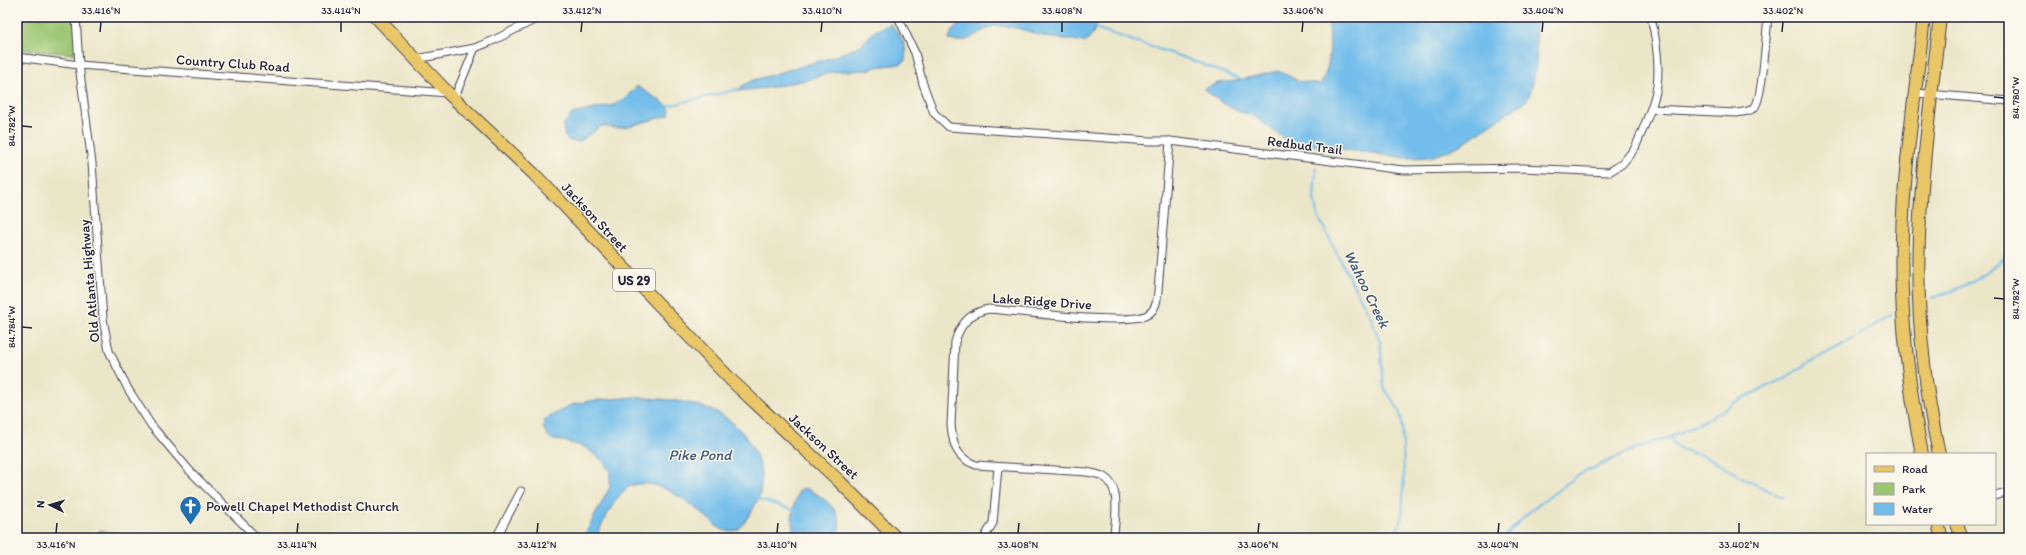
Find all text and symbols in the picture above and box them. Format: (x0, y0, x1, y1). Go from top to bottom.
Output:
text: 33.416°N (82, 4, 121, 17)
text: 33.414°N (321, 4, 361, 17)
text: 33.412°N (563, 4, 602, 17)
text: 33.410°N (802, 4, 842, 17)
text: 33.408°N (1042, 4, 1083, 17)
text: 33.406°N (1283, 4, 1324, 17)
text: 33.404°N (1522, 4, 1564, 17)
text: 33.402°N (1763, 4, 1803, 17)
street label: Country Club Road (175, 51, 291, 76)
text: 84.780°W (2009, 77, 2022, 119)
text: 84.782°W (5, 105, 18, 147)
street label: Redbud Trail (1266, 132, 1344, 159)
street label: Jackson Street (558, 179, 631, 256)
street label: Old Atlanta Highway (76, 218, 103, 343)
water label: Wahoo Creek (1340, 247, 1394, 332)
road number: US 29 (613, 269, 655, 291)
text: 84.782°W (2009, 278, 2022, 320)
street label: Lake Ridge Drive (992, 290, 1093, 313)
text: 84.784°W (5, 306, 18, 348)
street label: Jackson Street (785, 410, 862, 483)
water label: Pike Pond (668, 446, 733, 464)
legend (1866, 453, 1996, 525)
text: Road (1902, 462, 1928, 476)
text: Park (1902, 482, 1926, 496)
north arrow (30, 485, 70, 525)
church icon: Powell Chapel Methodist Church (177, 493, 203, 526)
place label: Powell Chapel Methodist Church (206, 498, 400, 515)
text: N (34, 500, 47, 508)
text: Water (1902, 502, 1933, 516)
text: 33.416°N (37, 538, 76, 551)
text: 33.414°N (277, 538, 317, 551)
text: 33.412°N (518, 538, 557, 551)
text: 33.410°N (757, 538, 797, 551)
text: 33.408°N (998, 538, 1039, 551)
text: 33.406°N (1238, 538, 1279, 551)
text: 33.404°N (1477, 538, 1519, 551)
text: 33.402°N (1719, 538, 1759, 551)

